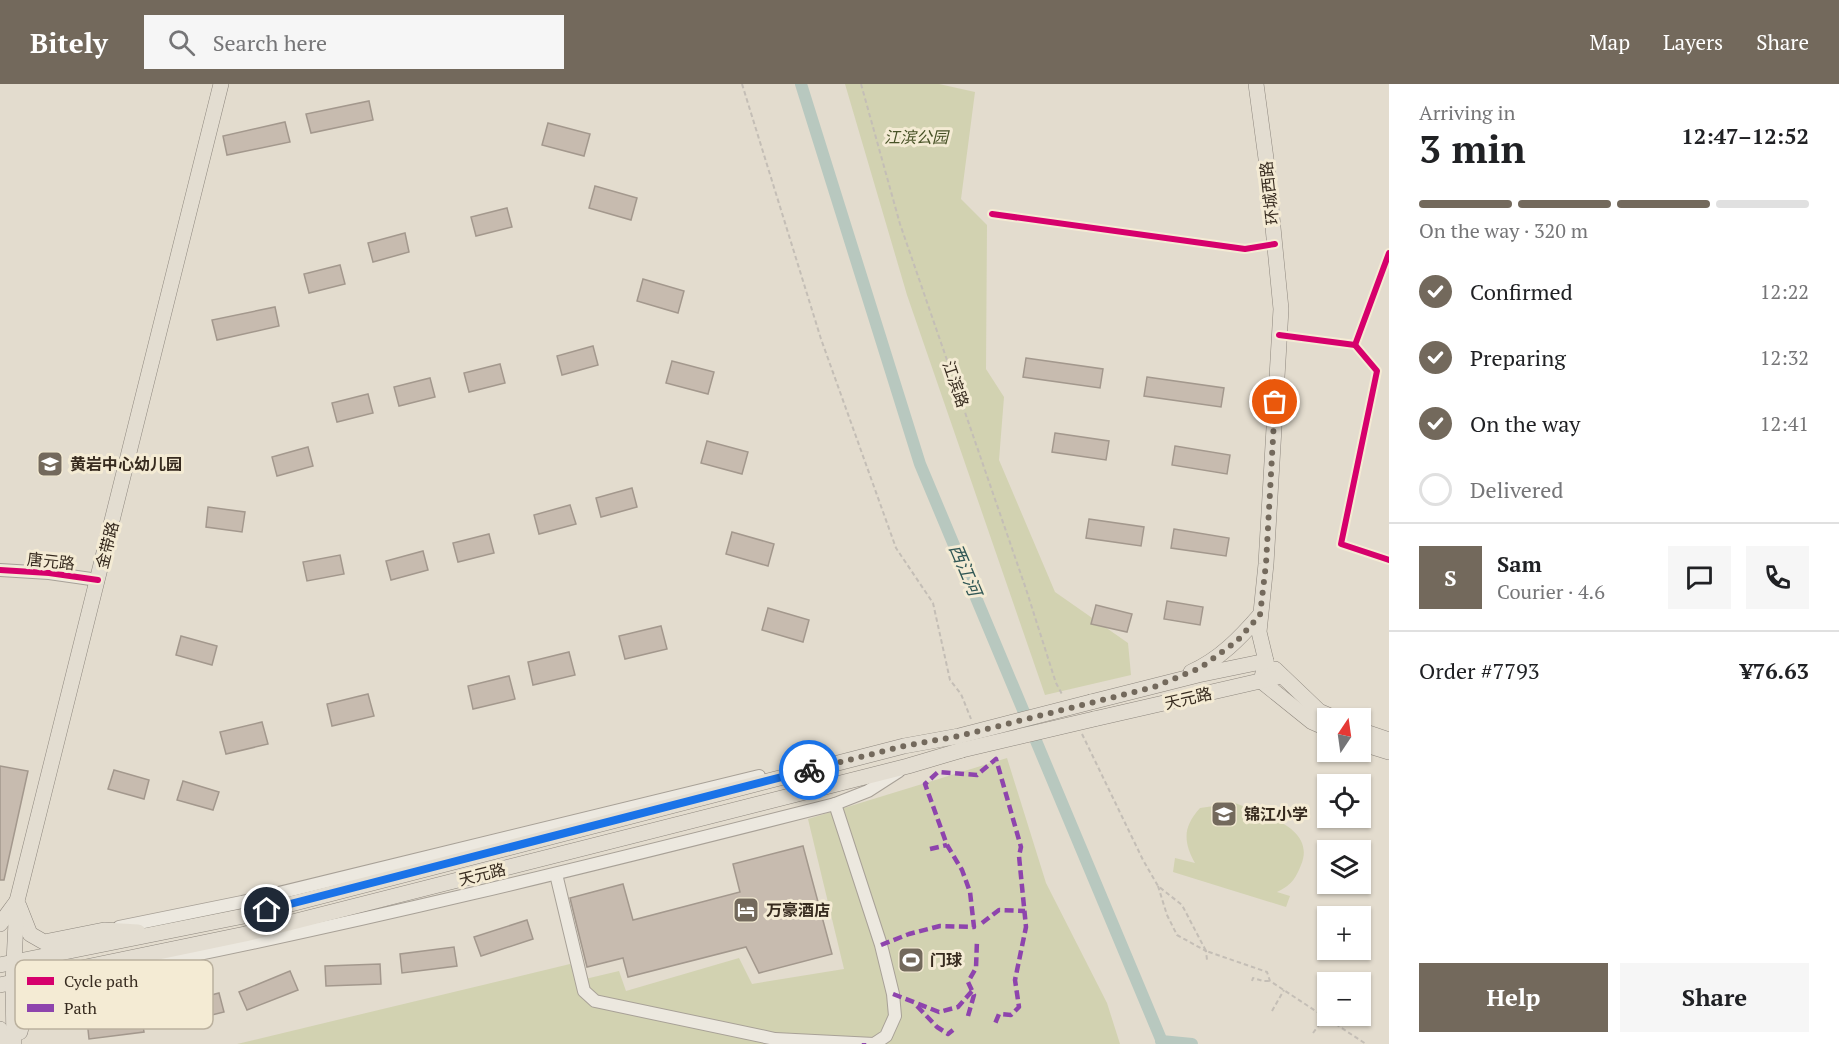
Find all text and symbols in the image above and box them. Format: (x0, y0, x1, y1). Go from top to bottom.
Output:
search box (144, 15, 564, 69)
text: Bitely (30, 24, 108, 61)
icon: search (165, 26, 198, 59)
text: Search here (213, 28, 327, 57)
text: Map (1589, 28, 1630, 56)
text: Layers (1663, 28, 1723, 56)
text: Share (1756, 28, 1809, 56)
text: Arriving in (1419, 99, 1515, 126)
text: 12:47–12:52 (1681, 121, 1809, 150)
text: 3 min (1419, 122, 1526, 174)
park label: 江滨公园 (884, 126, 950, 148)
street label: 环城西路 (1255, 160, 1283, 226)
text: On the way · 320 m (1419, 217, 1588, 244)
icon: check (1419, 275, 1452, 308)
text: Confirmed (1470, 277, 1573, 306)
text: 12:22 (1760, 278, 1809, 305)
icon: check (1419, 341, 1452, 374)
text: Preparing (1470, 343, 1566, 372)
text: 12:32 (1760, 344, 1809, 371)
street label: 江滨路 (938, 358, 974, 410)
pin (1249, 376, 1300, 427)
icon: bag (1258, 385, 1291, 418)
icon: check (1419, 407, 1452, 440)
text: On the way (1470, 409, 1580, 438)
text: 12:41 (1760, 410, 1809, 437)
school or university icon: 黄岩中心幼儿园 (35, 449, 65, 479)
place label: 黄岩中心幼儿园 (70, 453, 182, 475)
text: Delivered (1470, 475, 1563, 504)
street label: 金带路 (91, 519, 123, 571)
water label: 西江河 (944, 540, 989, 602)
button: chat (1668, 546, 1731, 609)
button: phone (1746, 546, 1809, 609)
street label: 唐元路 (26, 548, 76, 574)
text: Sam (1497, 549, 1542, 578)
text: S (1444, 563, 1457, 592)
text: Courier · 4.6 (1497, 578, 1605, 605)
text: Order #7793 (1419, 656, 1539, 685)
text: ¥76.63 (1740, 656, 1809, 685)
street label: 天元路 (1162, 682, 1214, 714)
north arrow (1317, 708, 1371, 762)
map controls (1317, 708, 1371, 1026)
courier (779, 740, 839, 800)
icon: bike (793, 754, 826, 787)
button: locate (1317, 774, 1371, 828)
school or university icon: 锦江小学 (1209, 799, 1239, 829)
place label: 锦江小学 (1244, 803, 1308, 825)
button: layers (1317, 840, 1371, 894)
street label: 天元路 (456, 858, 508, 890)
pin (241, 884, 292, 935)
icon: home (250, 893, 283, 926)
hotel icon: 万豪酒店 (731, 895, 761, 925)
place label: 万豪酒店 (766, 899, 830, 921)
button: + (1317, 906, 1371, 960)
sports icon: 门球 (896, 945, 926, 975)
place label: 门球 (930, 949, 962, 971)
legend (15, 960, 213, 1029)
button: Help (1419, 963, 1608, 1032)
button: Share (1620, 963, 1809, 1032)
text: Cycle path (64, 970, 139, 992)
button: − (1317, 972, 1371, 1026)
text: Path (64, 997, 98, 1019)

